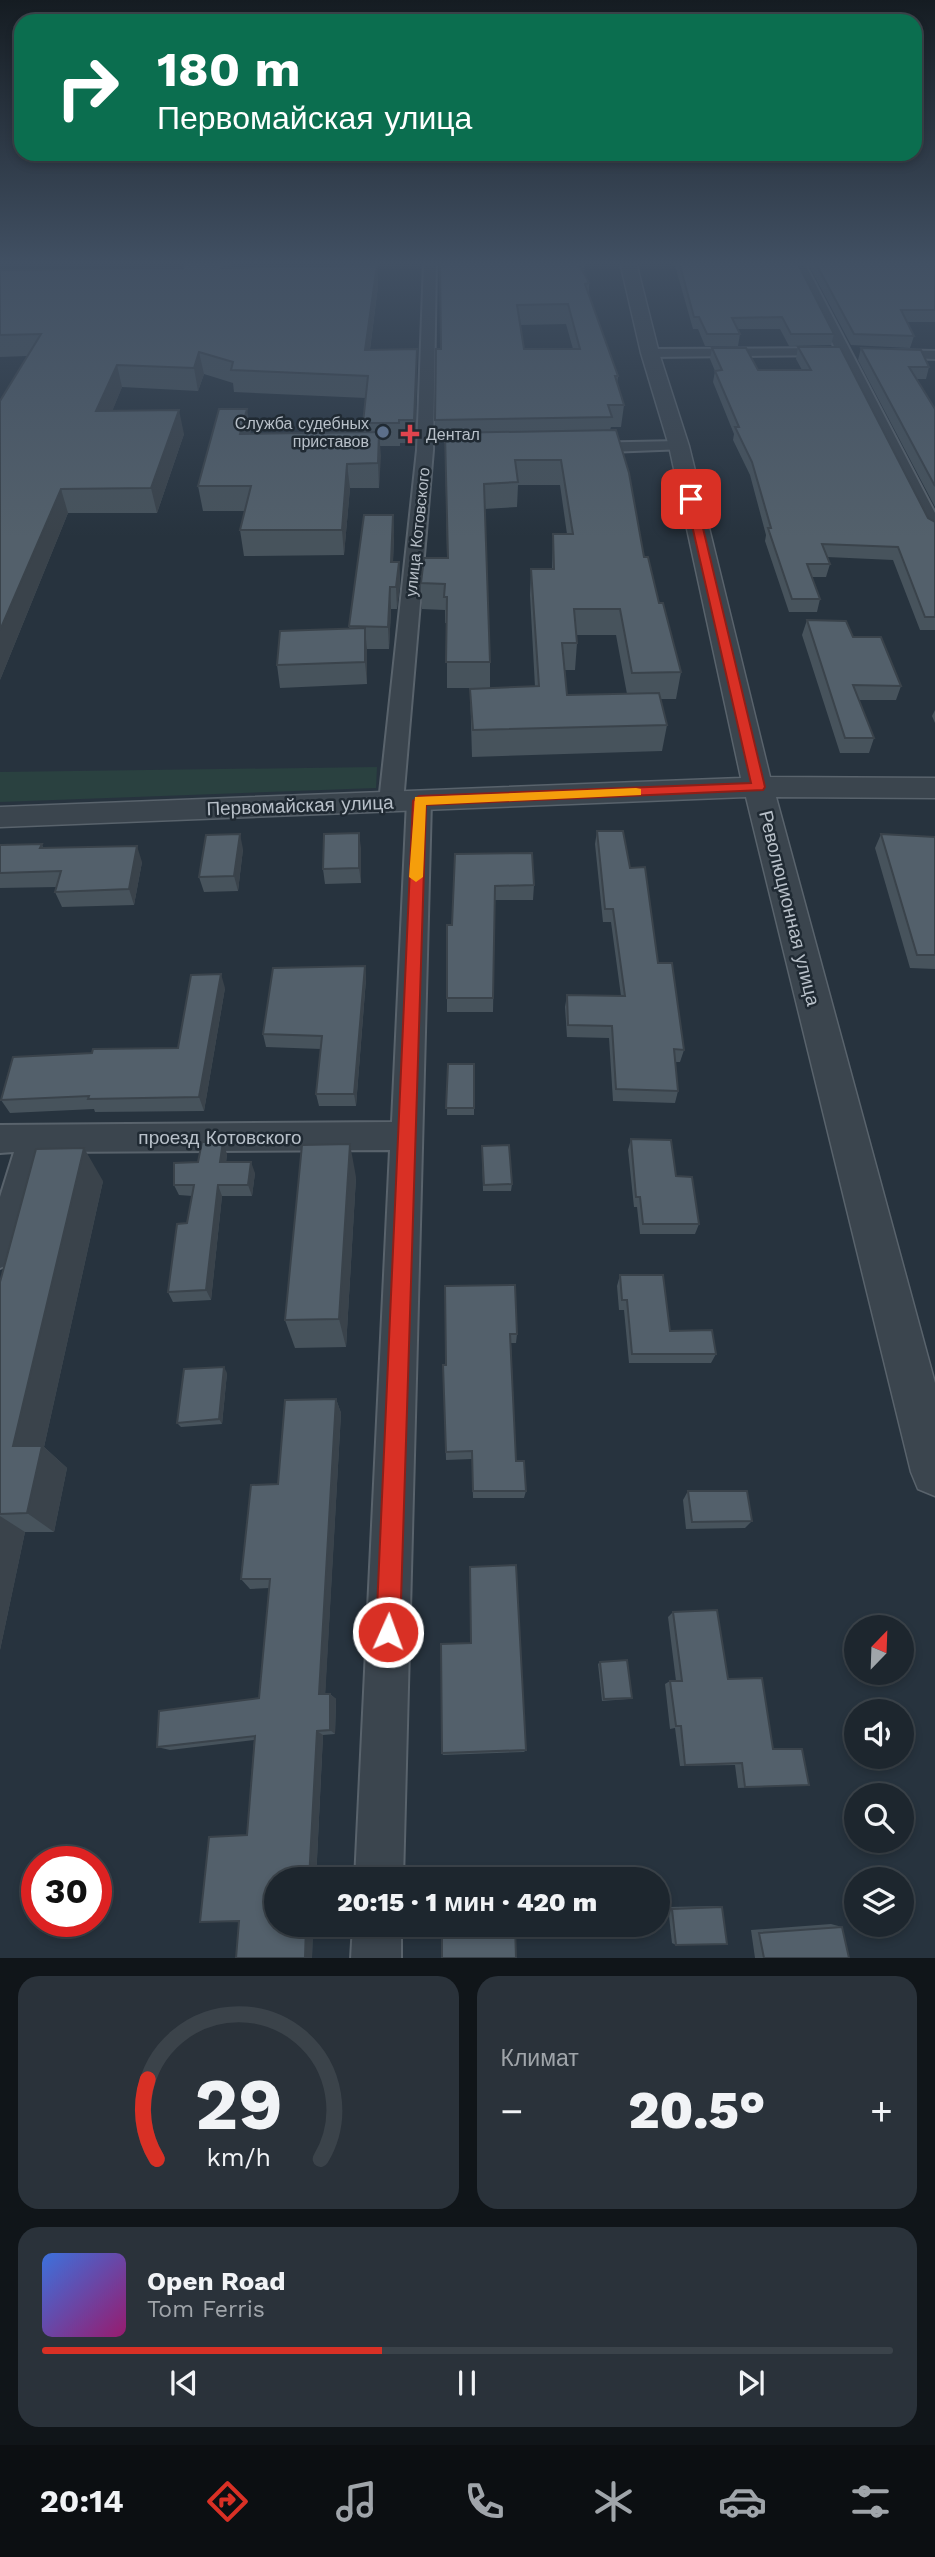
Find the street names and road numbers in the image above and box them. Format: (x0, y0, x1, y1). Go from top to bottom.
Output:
street label: улица Котовского (401, 466, 434, 598)
street label: Первомайская улица (206, 791, 394, 820)
street label: Революционная улица (754, 808, 825, 1009)
street label: проезд Котовского (138, 1126, 302, 1149)

